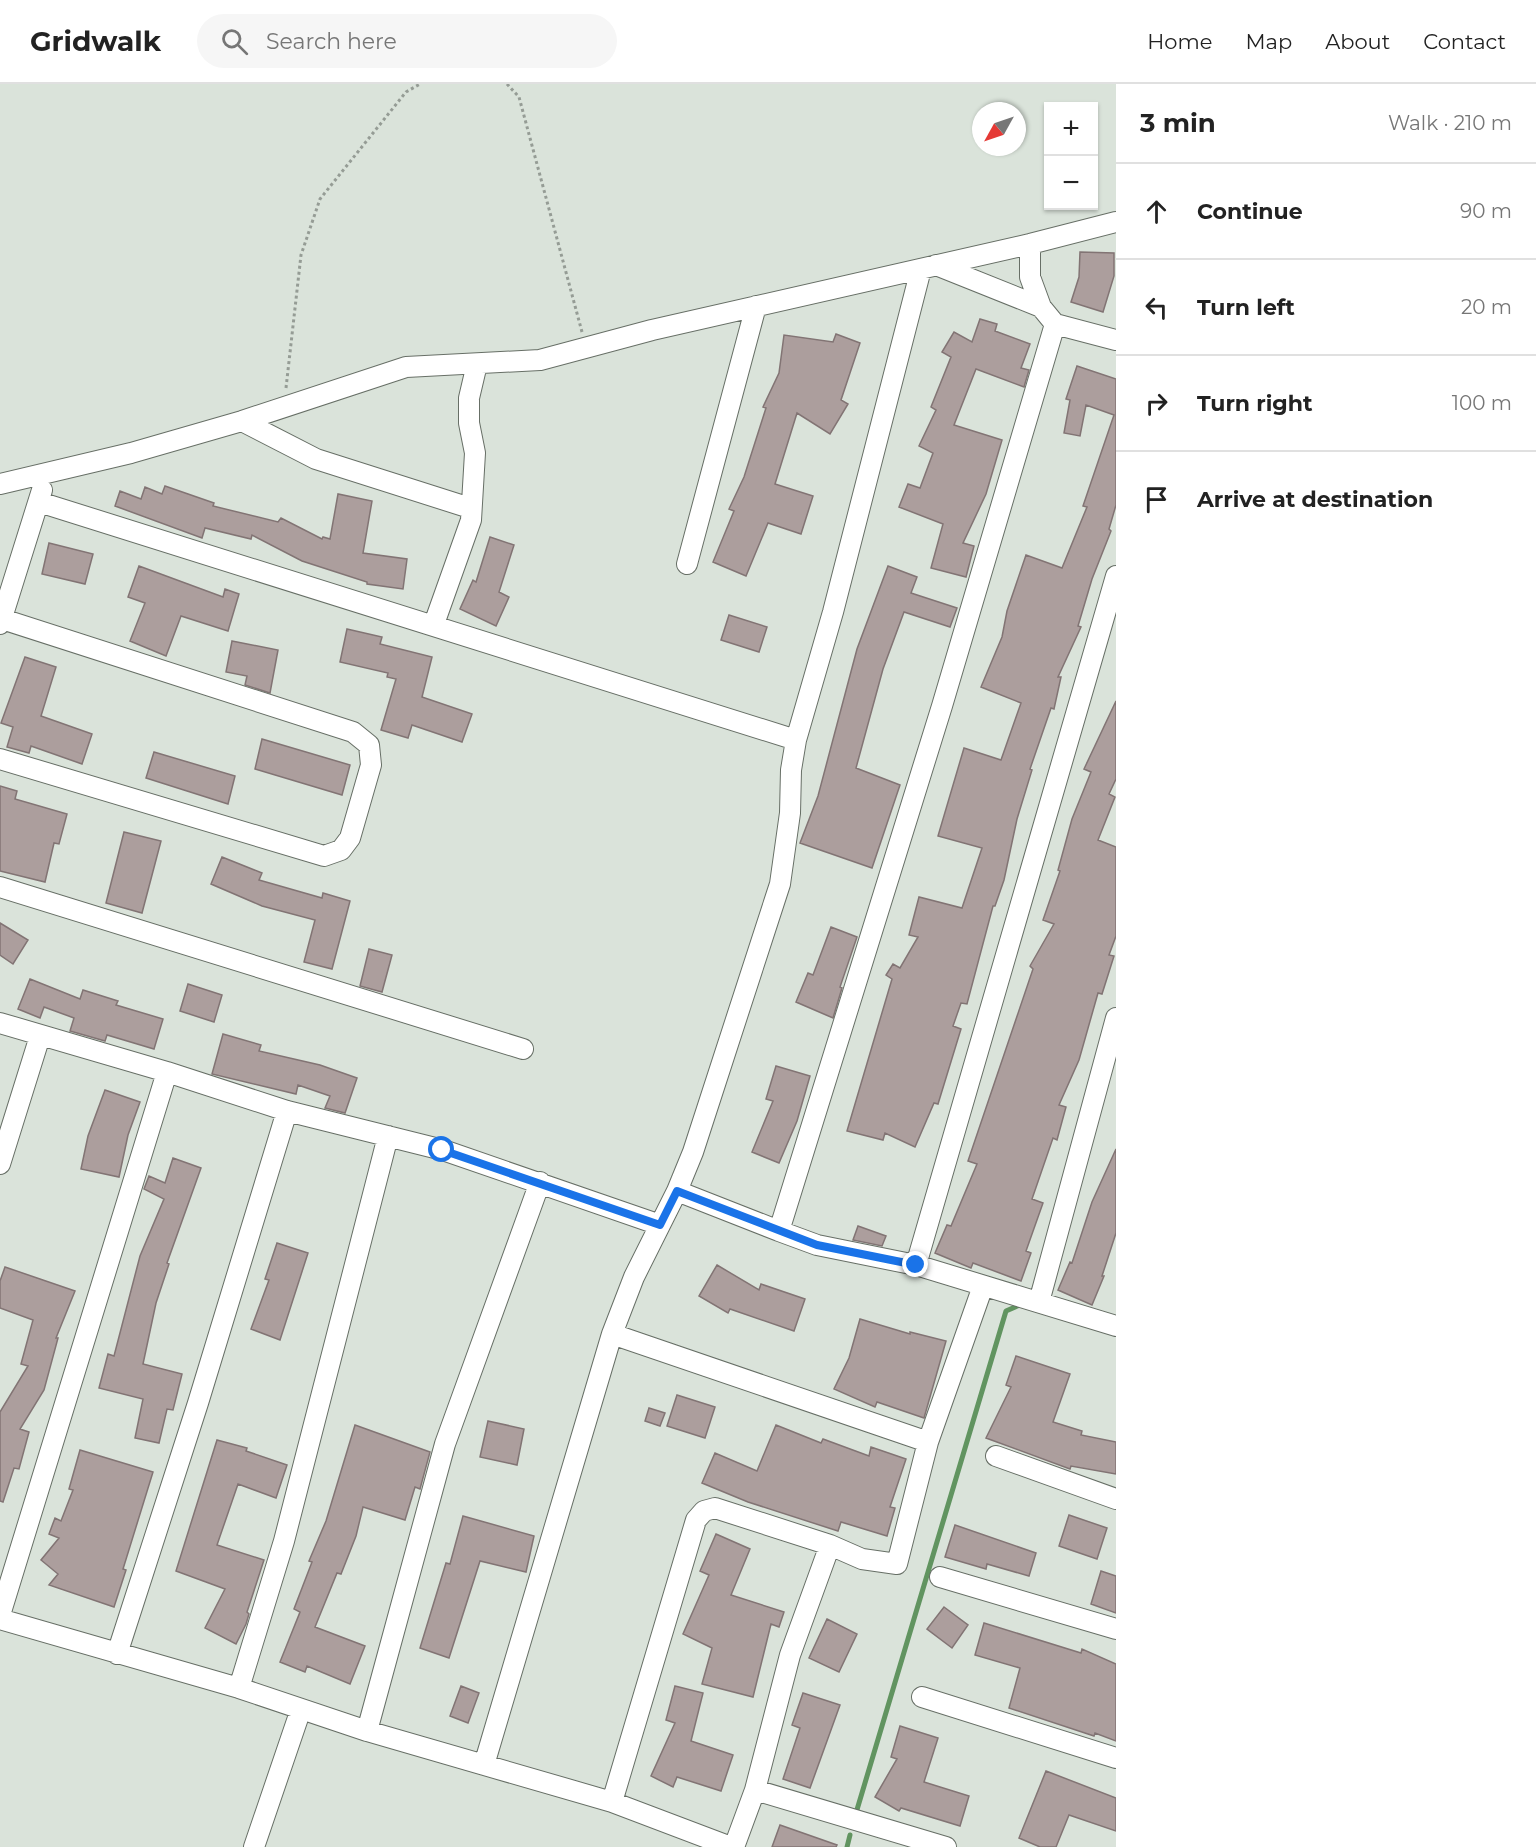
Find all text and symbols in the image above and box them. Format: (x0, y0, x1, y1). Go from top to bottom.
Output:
search box (197, 14, 617, 68)
text: Gridwalk (30, 24, 161, 58)
icon: search (218, 25, 251, 58)
text: Search here (266, 28, 397, 55)
text: Home (1147, 29, 1212, 54)
text: Map (1245, 29, 1292, 54)
text: About (1325, 29, 1390, 54)
text: Contact (1423, 29, 1506, 54)
north arrow (972, 102, 1026, 156)
map controls (1044, 102, 1098, 210)
button: + (1044, 102, 1098, 156)
text: 3 min (1140, 107, 1216, 139)
text: Walk · 210 m (1388, 111, 1512, 135)
button: − (1044, 156, 1098, 210)
icon: ahead (1140, 195, 1173, 228)
text: Continue (1197, 198, 1303, 225)
text: 90 m (1460, 199, 1512, 223)
icon: left (1140, 291, 1173, 324)
text: Turn left (1197, 294, 1295, 321)
text: 20 m (1461, 295, 1512, 319)
icon: right (1140, 387, 1173, 420)
text: Turn right (1197, 390, 1312, 417)
text: 100 m (1452, 391, 1512, 415)
icon: arrive (1140, 483, 1173, 516)
text: Arrive at destination (1197, 486, 1433, 513)
route start (428, 1136, 454, 1162)
route end (902, 1251, 928, 1277)

